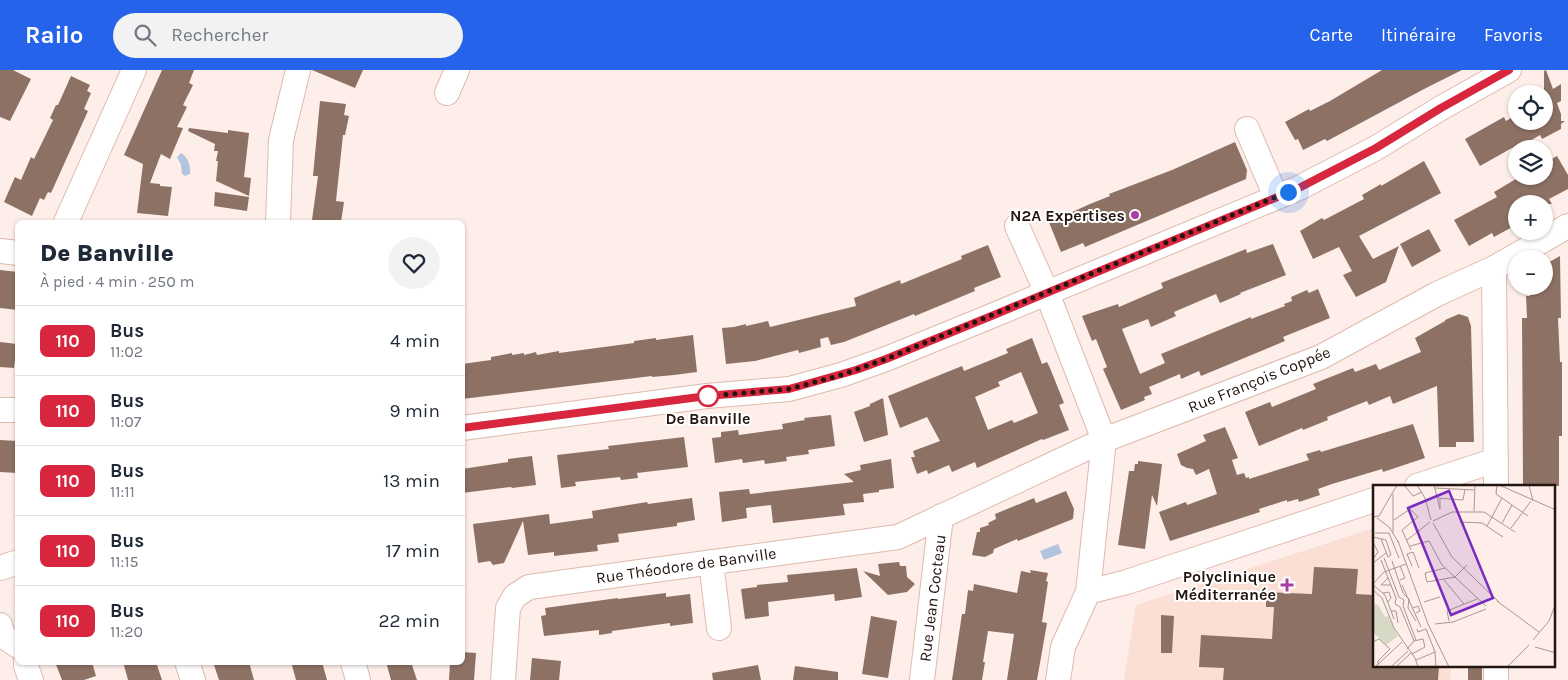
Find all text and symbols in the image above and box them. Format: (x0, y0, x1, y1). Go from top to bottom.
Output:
search box (113, 13, 463, 58)
text: Railo (25, 21, 83, 49)
icon: search (131, 21, 159, 49)
text: Rechercher (171, 24, 268, 46)
text: Carte (1310, 24, 1353, 46)
text: Itinéraire (1381, 24, 1456, 46)
text: Favoris (1484, 24, 1543, 46)
map controls (1508, 85, 1553, 295)
button: locate (1508, 85, 1553, 130)
button: layers (1508, 140, 1553, 185)
your location (1276, 180, 1301, 205)
button: + (1508, 195, 1553, 240)
place label: N2A Expertises (1010, 206, 1125, 225)
marker: N2A Expertises (1129, 209, 1141, 221)
button: heart (388, 237, 440, 289)
text: De Banville (40, 239, 174, 267)
button: − (1508, 250, 1553, 295)
text: À pied · 4 min · 250 m (40, 272, 194, 291)
text: Bus (110, 320, 144, 342)
text: 110 (55, 330, 80, 352)
text: 4 min (390, 330, 440, 352)
text: 11:02 (110, 342, 143, 361)
street label: Rue François Coppée (1185, 342, 1333, 417)
marker: De Banville (697, 385, 719, 407)
text: Bus (110, 390, 144, 412)
text: 110 (55, 400, 80, 422)
text: 9 min (390, 400, 440, 422)
place label: De Banville (666, 409, 750, 428)
text: 11:07 (110, 412, 141, 431)
text: Bus (110, 460, 144, 482)
text: 110 (55, 470, 80, 492)
text: 13 min (383, 470, 440, 492)
text: 11:11 (110, 482, 135, 501)
inset map (1373, 485, 1556, 668)
text: Bus (110, 530, 144, 552)
street label: Rue Jean Cocteau (915, 533, 950, 663)
text: 110 (55, 540, 80, 562)
text: 17 min (385, 540, 440, 562)
street label: Rue Théodore de Banville (595, 543, 778, 588)
text: 11:15 (110, 552, 139, 571)
place label: Polyclinique Méditerranée (1175, 567, 1276, 604)
marker: Polyclinique Méditerranée (1280, 578, 1294, 592)
text: Bus (110, 600, 144, 622)
text: 110 (55, 610, 80, 632)
text: 22 min (379, 610, 440, 632)
text: 11:20 (110, 622, 143, 641)

